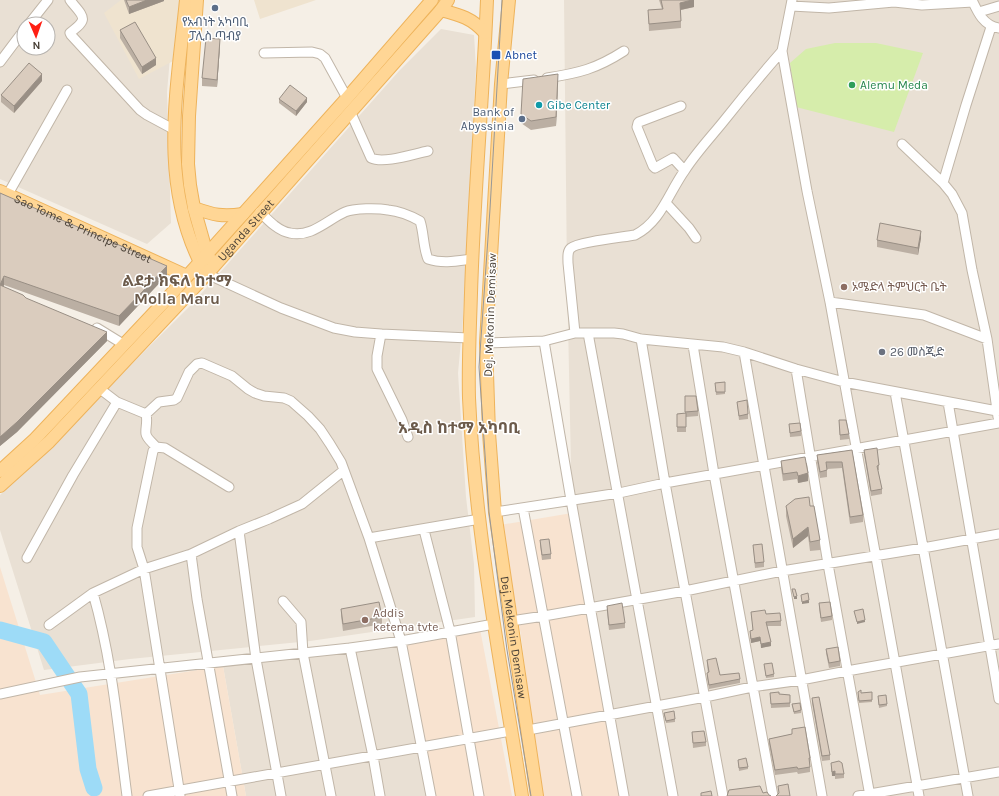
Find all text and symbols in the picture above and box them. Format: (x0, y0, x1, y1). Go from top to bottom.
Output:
marker: የአብነት አካባቢ ፓሊስ ጣብያ (210, 3, 220, 13)
place label: የአብነት አካባቢ ፓሊስ ጣብያ (182, 15, 248, 43)
north arrow (16, 16, 56, 56)
text: N (32, 39, 41, 52)
place label: Abnet (505, 48, 537, 62)
marker: Abnet (490, 49, 502, 61)
place label: Alemu Meda (860, 78, 928, 92)
marker: Alemu Meda (847, 80, 857, 90)
place label: Gibe Center (547, 98, 611, 112)
marker: Gibe Center (534, 100, 544, 110)
place label: Bank of Abyssinia (461, 105, 515, 133)
marker: Bank of Abyssinia (517, 114, 527, 124)
street label: Sao Tome & Principe Street (12, 191, 154, 266)
street label: Uganda Street (215, 196, 277, 264)
street label: Dej. Mekonin Demisaw (481, 253, 499, 377)
district label: ልደታ ክፍለ ከተማ Molla Maru (122, 271, 232, 308)
place label: ኦሜድላ ትምህርት ቤት (852, 280, 948, 294)
marker: ኦሜድላ ትምህርት ቤት (839, 282, 849, 292)
place label: 26 መስጂድ (890, 345, 945, 359)
marker: 26 መስጂድ (877, 347, 887, 357)
district label: አዲስ ከተማ አካባቢ (398, 418, 520, 437)
street label: Dej. Mekonin Demisaw (498, 575, 530, 700)
place label: Addis ketema tvte (373, 606, 439, 634)
marker: Addis ketema tvte (360, 615, 370, 625)

